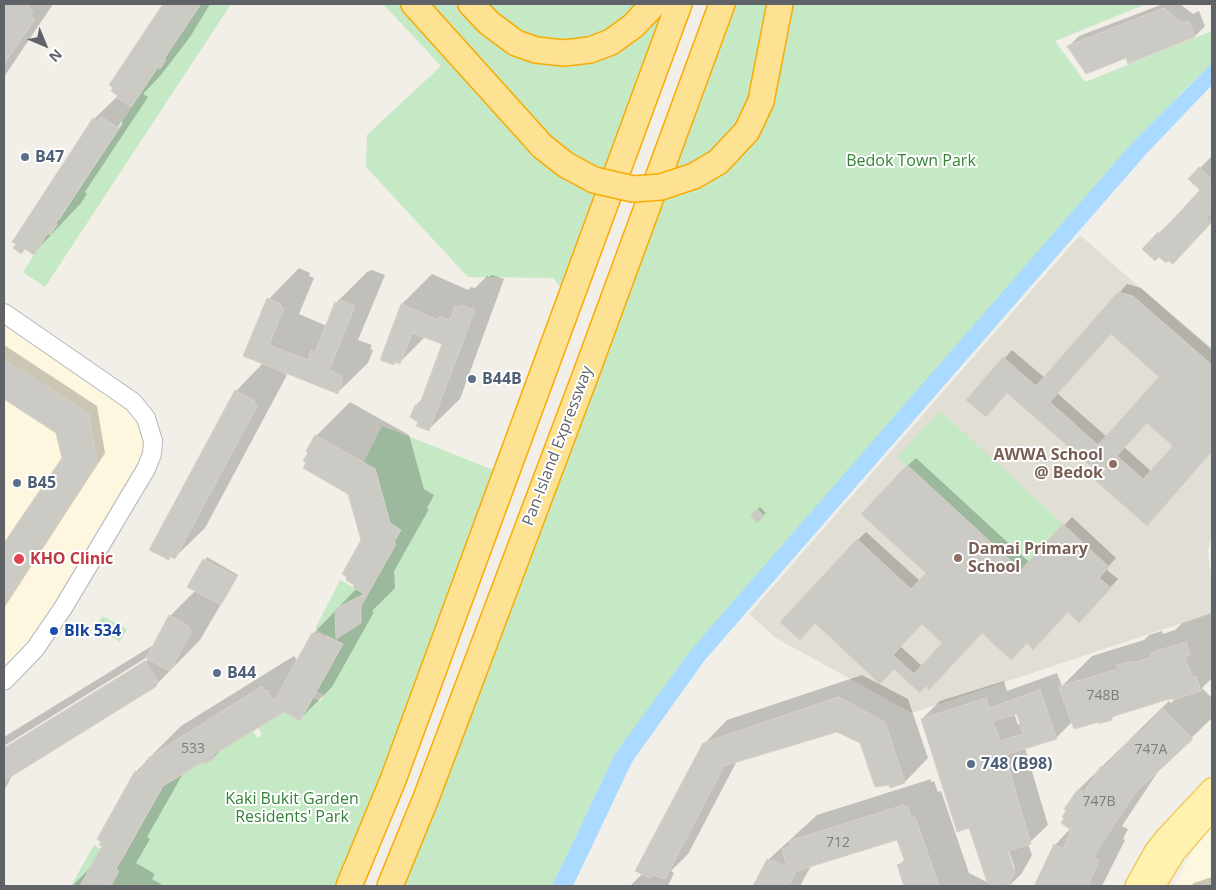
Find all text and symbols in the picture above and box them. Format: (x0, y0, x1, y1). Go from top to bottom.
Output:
north arrow (20, 20, 70, 70)
text: N (45, 45, 67, 67)
place label: B47 (35, 147, 64, 167)
marker: B47 (19, 151, 31, 163)
park label: Bedok Town Park (846, 151, 976, 171)
street label: Pan-Island Expressway (519, 363, 597, 529)
place label: B44B (482, 369, 522, 389)
marker: B44B (466, 373, 478, 385)
place label: AWWA School @ Bedok (994, 445, 1103, 483)
marker: AWWA School @ Bedok (1107, 458, 1119, 470)
place label: B45 (27, 473, 56, 493)
marker: B45 (11, 477, 23, 489)
place label: Damai Primary School (968, 539, 1088, 577)
place label: KHO Clinic (30, 549, 113, 569)
marker: KHO Clinic (12, 552, 26, 566)
marker: Damai Primary School (952, 552, 964, 564)
place label: Blk 534 (64, 621, 121, 641)
marker: Blk 534 (48, 625, 60, 637)
place label: B44 (227, 663, 256, 683)
marker: B44 (211, 667, 223, 679)
house number: 748B (1086, 688, 1120, 704)
house number: 533 (181, 741, 205, 757)
house number: 747A (1135, 742, 1167, 758)
place label: 748 (B98) (981, 754, 1052, 774)
marker: 748 (B98) (965, 758, 977, 770)
park label: Kaki Bukit Garden Residents' Park (225, 789, 359, 827)
house number: 747B (1082, 794, 1116, 810)
house number: 712 (826, 835, 850, 851)

